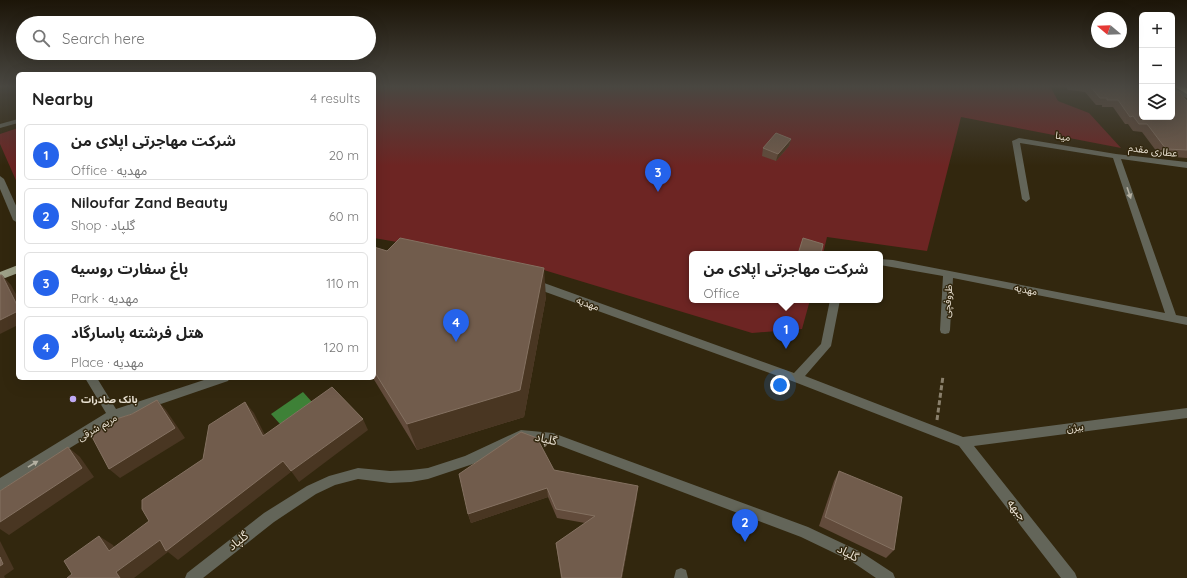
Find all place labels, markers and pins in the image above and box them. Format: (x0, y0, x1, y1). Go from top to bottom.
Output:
pin: 3 (645, 159, 671, 192)
pin: 4 (443, 309, 469, 342)
pin: 1 (773, 316, 799, 349)
place label: بانک صادرات (81, 393, 138, 406)
marker: بانک صادرات (68, 394, 78, 404)
pin: 2 (732, 509, 758, 542)

